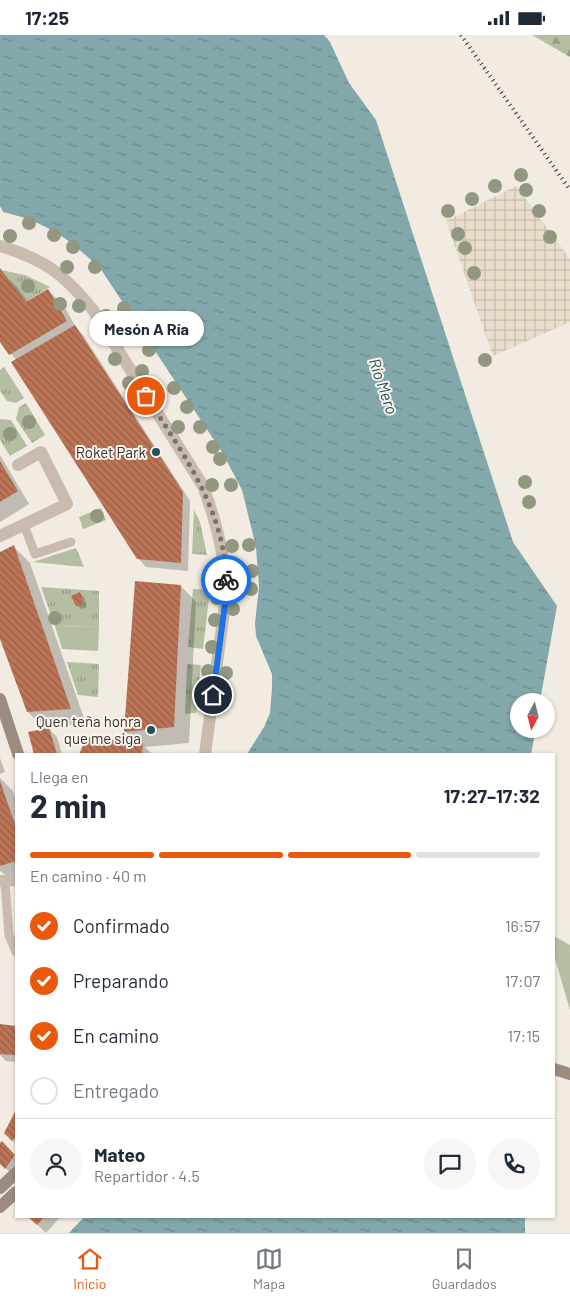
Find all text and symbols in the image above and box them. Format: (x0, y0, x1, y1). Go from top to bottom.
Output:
text: 17:25 (25, 6, 69, 29)
callout: Mesón A Ría (88, 311, 204, 346)
text: Mesón A Ría (104, 319, 189, 338)
water label: Río Mero (366, 356, 402, 416)
pin (125, 375, 167, 417)
icon: bag (132, 382, 160, 410)
place label: Roket Park (76, 443, 146, 461)
marker: Roket Park (150, 446, 162, 458)
courier (201, 555, 251, 605)
icon: bike (212, 566, 240, 594)
pin (192, 674, 234, 716)
icon: home (199, 681, 227, 709)
north arrow (510, 693, 555, 737)
map controls (510, 693, 555, 738)
place label: Quen teña honra que me siga (36, 712, 141, 747)
marker: Quen teña honra que me siga (145, 724, 157, 736)
text: Llega en (30, 767, 88, 786)
text: 17:27–17:32 (444, 784, 540, 807)
text: 2 min (30, 786, 107, 824)
text: En camino · 40 m (30, 866, 147, 885)
icon: check (30, 912, 58, 940)
text: Confirmado (73, 914, 170, 937)
text: 16:57 (505, 916, 540, 935)
icon: check (30, 967, 58, 995)
text: Preparando (73, 969, 169, 992)
text: 17:07 (505, 971, 540, 990)
icon: check (30, 1022, 58, 1050)
text: En camino (73, 1024, 159, 1047)
text: 17:15 (508, 1026, 540, 1045)
text: Entregado (73, 1079, 159, 1102)
button: person (30, 1138, 82, 1190)
button: chat (424, 1138, 476, 1190)
button: phone (488, 1138, 540, 1190)
text: Mateo (94, 1143, 145, 1166)
text: Repartidor · 4.5 (94, 1166, 200, 1185)
tab: Inicio (73, 1245, 107, 1292)
tab: Mapa (253, 1245, 285, 1292)
tab: Guardados (432, 1245, 497, 1292)

